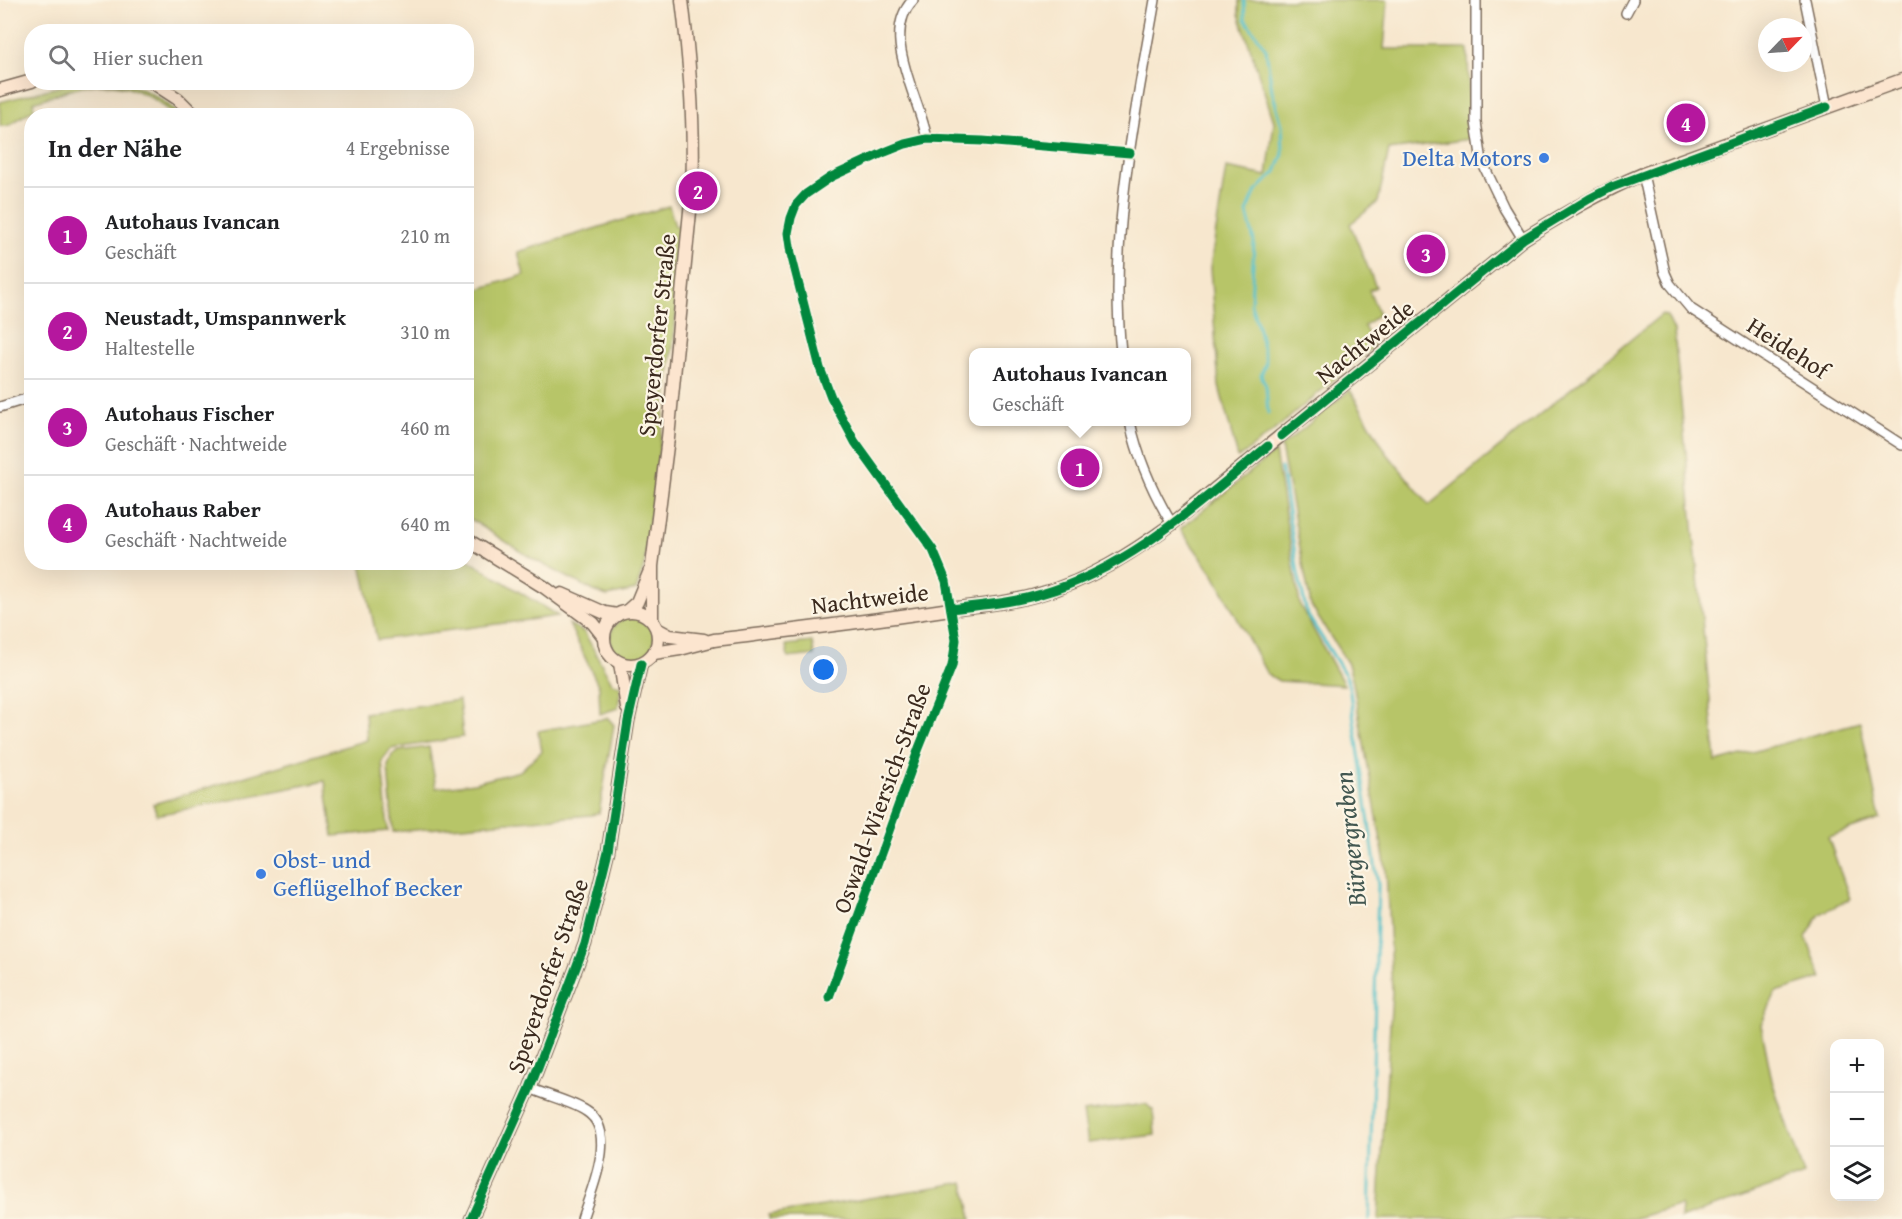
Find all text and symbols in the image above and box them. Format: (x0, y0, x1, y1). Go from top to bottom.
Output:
north arrow (1758, 18, 1812, 72)
search box (24, 24, 474, 90)
icon: search (45, 41, 78, 74)
text: Hier suchen (93, 41, 203, 73)
pin: 4 (1666, 100, 1706, 146)
text: In der Nähe (48, 128, 182, 167)
text: 4 Ergebnisse (346, 133, 450, 162)
place label: Delta Motors (1402, 140, 1532, 175)
marker: Delta Motors (1537, 151, 1551, 165)
pin: 2 (678, 168, 718, 213)
text: Autohaus Ivancan (105, 205, 280, 237)
text: 1 (62, 221, 73, 250)
text: 210 m (400, 221, 450, 250)
street label: Speyerdorfer Straße (628, 232, 685, 438)
pin: 3 (1406, 232, 1446, 276)
text: Geschäft (105, 237, 177, 266)
street label: Nachtweide (1308, 291, 1422, 392)
text: Neustadt, Umspannwerk (105, 301, 346, 333)
street label: Heidehof (1740, 308, 1838, 388)
text: 2 (62, 317, 73, 346)
text: 310 m (400, 317, 450, 346)
text: Haltestelle (105, 333, 195, 362)
popup (969, 348, 1191, 426)
text: Autohaus Ivancan (993, 357, 1167, 389)
text: Geschäft (993, 389, 1064, 418)
text: Autohaus Fischer (105, 397, 274, 429)
text: 3 (62, 413, 73, 442)
text: 460 m (400, 413, 450, 442)
text: Geschäft · Nachtweide (105, 429, 287, 458)
pin: 1 (1060, 446, 1100, 490)
text: Autohaus Raber (105, 493, 261, 525)
text: 4 (62, 509, 73, 538)
text: 640 m (400, 509, 450, 538)
text: Geschäft · Nachtweide (105, 525, 287, 554)
street label: Nachtweide (809, 574, 931, 623)
your location (809, 655, 838, 684)
street label: Oswald-Wiersich-Straße (824, 678, 940, 918)
water label: Bürgergraben (1323, 769, 1376, 910)
place label: Obst- und Geflügelhof Becker (273, 842, 463, 905)
marker: Obst- und Geflügelhof Becker (254, 867, 268, 881)
street label: Speyerdorfer Straße (498, 874, 597, 1078)
map controls (1830, 1039, 1884, 1201)
button: + (1830, 1039, 1884, 1093)
button: − (1830, 1093, 1884, 1147)
button: layers (1830, 1147, 1884, 1201)

